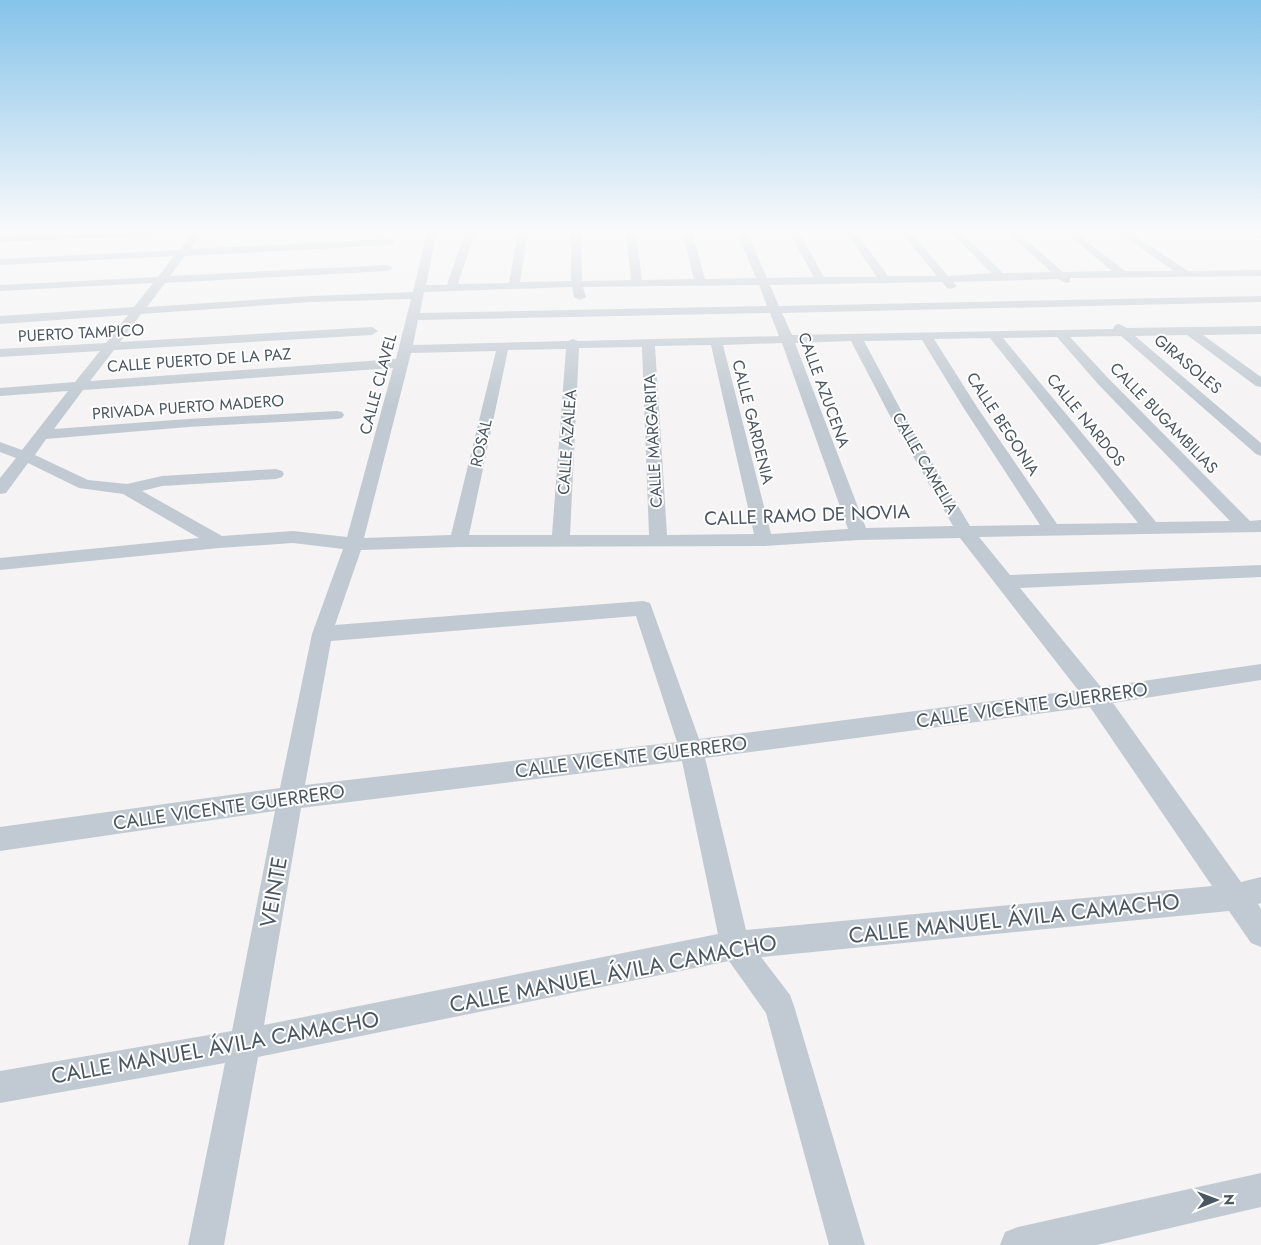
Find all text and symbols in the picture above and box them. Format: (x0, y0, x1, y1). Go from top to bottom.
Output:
street label: PUERTO TAMPICO (17, 318, 145, 348)
street label: CALLE AZUCENA (792, 329, 856, 451)
street label: GIRASOLES (1149, 329, 1227, 399)
street label: CALLE CLAVEL (354, 330, 403, 437)
street label: CALLE PUERTO DE LA PAZ (106, 342, 292, 378)
street label: CALLE GARDENIA (726, 357, 780, 487)
street label: CALLE BUGAMBILIAS (1105, 357, 1223, 479)
street label: CALLE BEGONIA (961, 368, 1045, 480)
street label: CALLE NARDOS (1041, 369, 1131, 472)
street label: CALLE MARGARITA (638, 373, 668, 508)
street label: CALLE AZALEA (552, 388, 582, 496)
street label: PRIVADA PUERTO MADERO (91, 389, 285, 425)
street label: CALLE CAMELIA (887, 408, 964, 518)
street label: ROSAL (464, 416, 498, 469)
street label: CALLE RAMO DE NOVIA (704, 498, 911, 532)
street label: CALLE VICENTE GUERRERO (915, 675, 1149, 735)
street label: CALLE VICENTE GUERRERO (514, 729, 748, 785)
street label: CALLE VICENTE GUERRERO (112, 777, 346, 837)
street label: VEINTE (251, 854, 295, 930)
street label: CALLE MANUEL ÁVILA CAMACHO (847, 885, 1181, 951)
street label: CALLE MANUEL ÁVILA CAMACHO (447, 926, 779, 1020)
street label: CALLE MANUEL ÁVILA CAMACHO (48, 1002, 382, 1092)
north arrow (1191, 1175, 1241, 1225)
text: N (1219, 1194, 1239, 1206)

